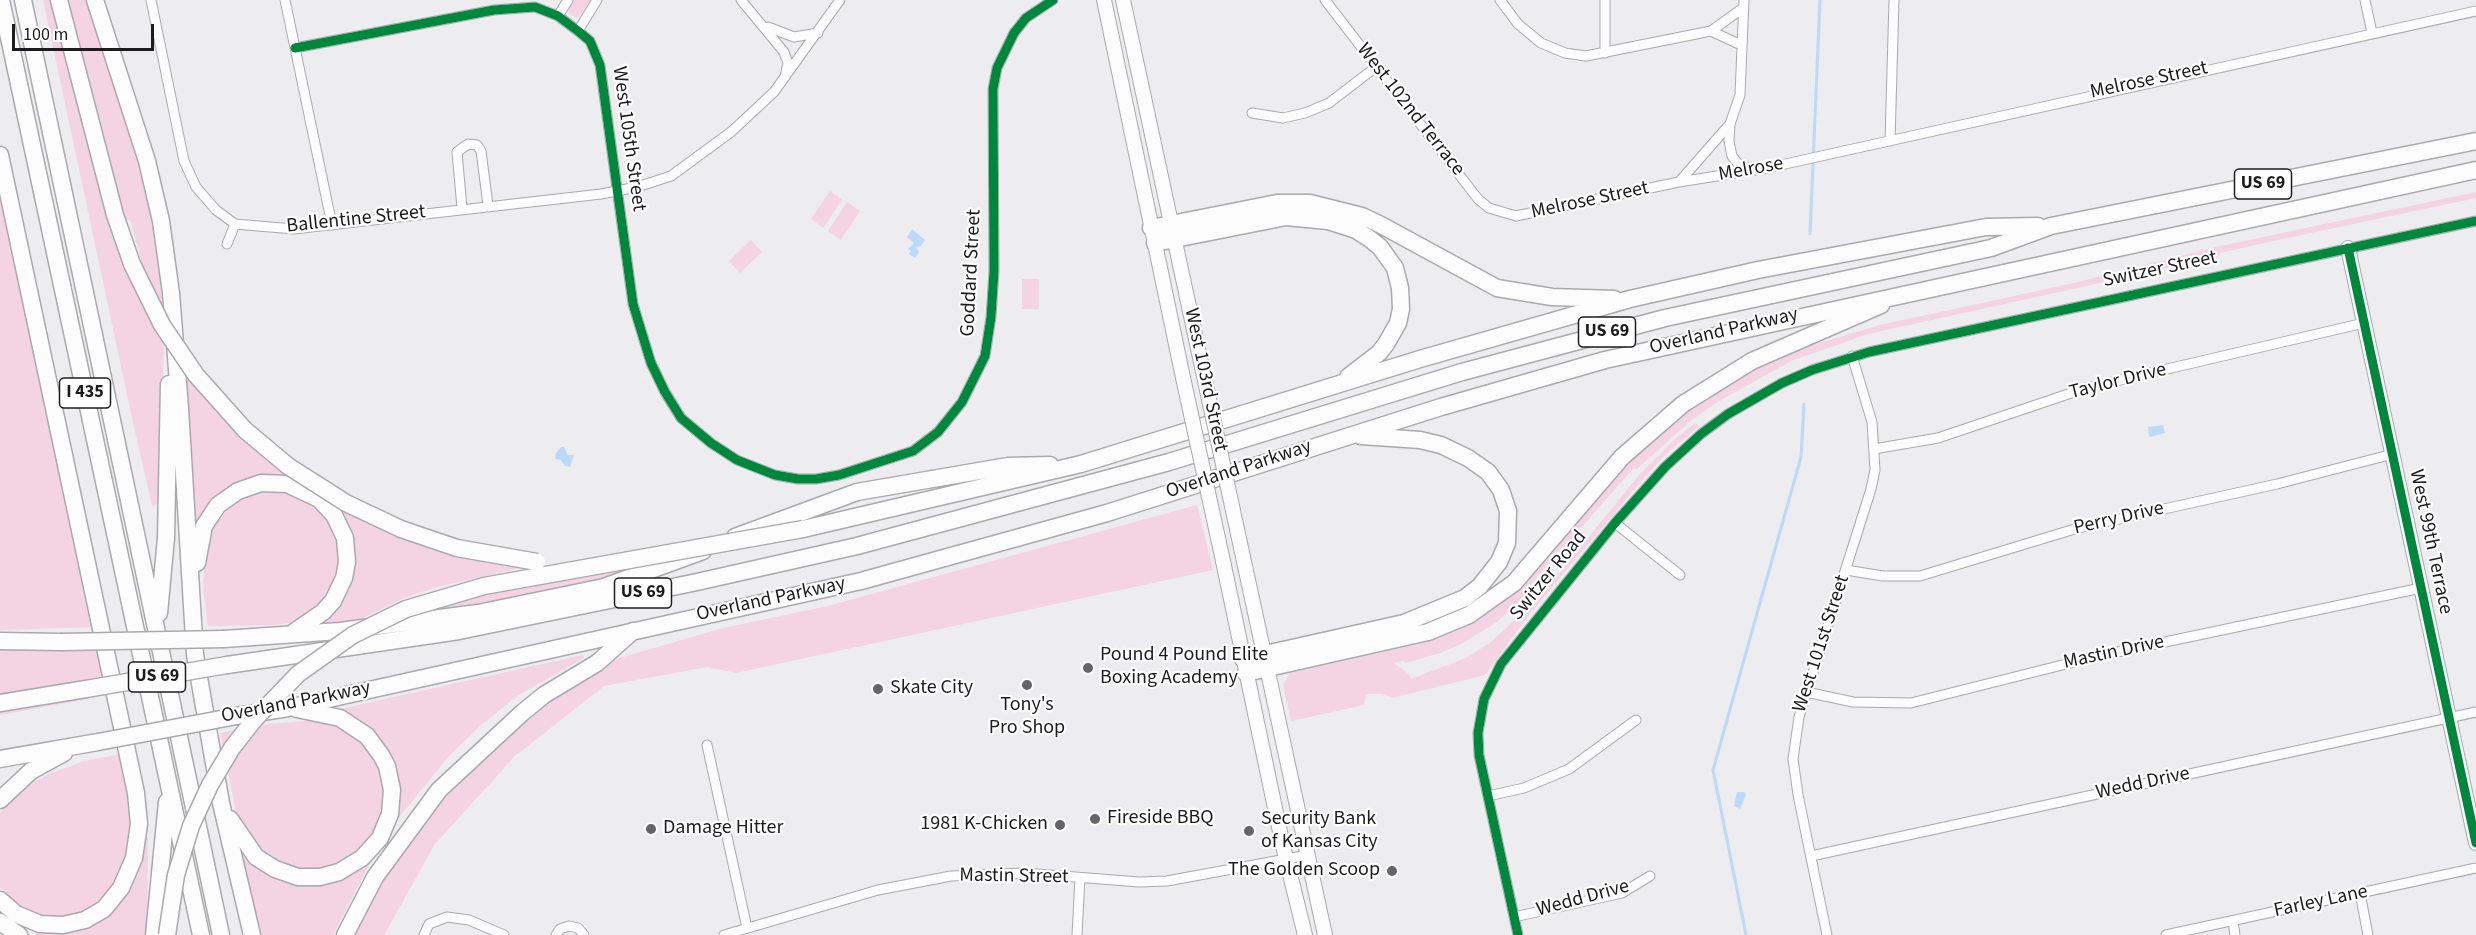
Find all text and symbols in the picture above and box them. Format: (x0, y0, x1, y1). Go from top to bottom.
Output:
scale bar (15, 12, 158, 50)
text: 100 m (23, 22, 68, 47)
street label: West 102nd Terrace (1351, 39, 1469, 181)
street label: Melrose Street (2088, 57, 2210, 105)
street label: West 105th Street (606, 65, 650, 213)
street label: Melrose (1717, 153, 1785, 187)
road number: US 69 (2234, 169, 2292, 199)
street label: Melrose Street (1529, 177, 1651, 225)
street label: Ballentine Street (285, 201, 427, 239)
street label: Goddard Street (957, 209, 987, 337)
street label: Switzer Street (2101, 246, 2219, 294)
street label: Overland Parkway (1647, 303, 1801, 361)
street label: West 103rd Street (1178, 306, 1232, 454)
road number: US 69 (1578, 317, 1636, 347)
street label: Taylor Drive (2067, 358, 2169, 406)
road number: I 435 (60, 378, 110, 408)
street label: Overland Parkway (1163, 435, 1315, 505)
street label: West 99th Terrace (2403, 467, 2457, 617)
street label: Perry Drive (2072, 497, 2166, 541)
street label: Switzer Road (1505, 526, 1593, 626)
street label: West 101st Street (1788, 572, 1856, 716)
street label: Overland Parkway (694, 573, 848, 627)
road number: US 69 (614, 578, 672, 608)
street label: Mastin Drive (2061, 631, 2167, 675)
place label: Pound 4 Pound Elite Boxing Academy (1100, 644, 1268, 691)
marker: Pound 4 Pound Elite Boxing Academy (1081, 661, 1095, 675)
road number: US 69 (128, 662, 186, 692)
street label: Overland Parkway (219, 677, 373, 729)
place label: Skate City (890, 677, 973, 701)
marker: Tony's Pro Shop (1020, 678, 1034, 692)
marker: Skate City (871, 682, 885, 696)
place label: Tony's Pro Shop (989, 694, 1065, 741)
street label: Wedd Drive (2094, 762, 2192, 806)
place label: Fireside BBQ (1107, 807, 1214, 831)
place label: Security Bank of Kansas City (1261, 808, 1378, 855)
marker: Fireside BBQ (1088, 812, 1102, 826)
place label: 1981 K-Chicken (920, 813, 1048, 837)
place label: Damage Hitter (663, 817, 783, 841)
marker: 1981 K-Chicken (1053, 818, 1067, 832)
marker: Damage Hitter (644, 822, 658, 836)
marker: Security Bank of Kansas City (1242, 824, 1256, 838)
place label: The Golden Scoop (1228, 859, 1380, 883)
street label: Mastin Street (959, 864, 1069, 890)
marker: The Golden Scoop (1385, 864, 1399, 878)
street label: Wedd Drive (1534, 875, 1632, 923)
street label: Farley Lane (2272, 880, 2370, 924)

